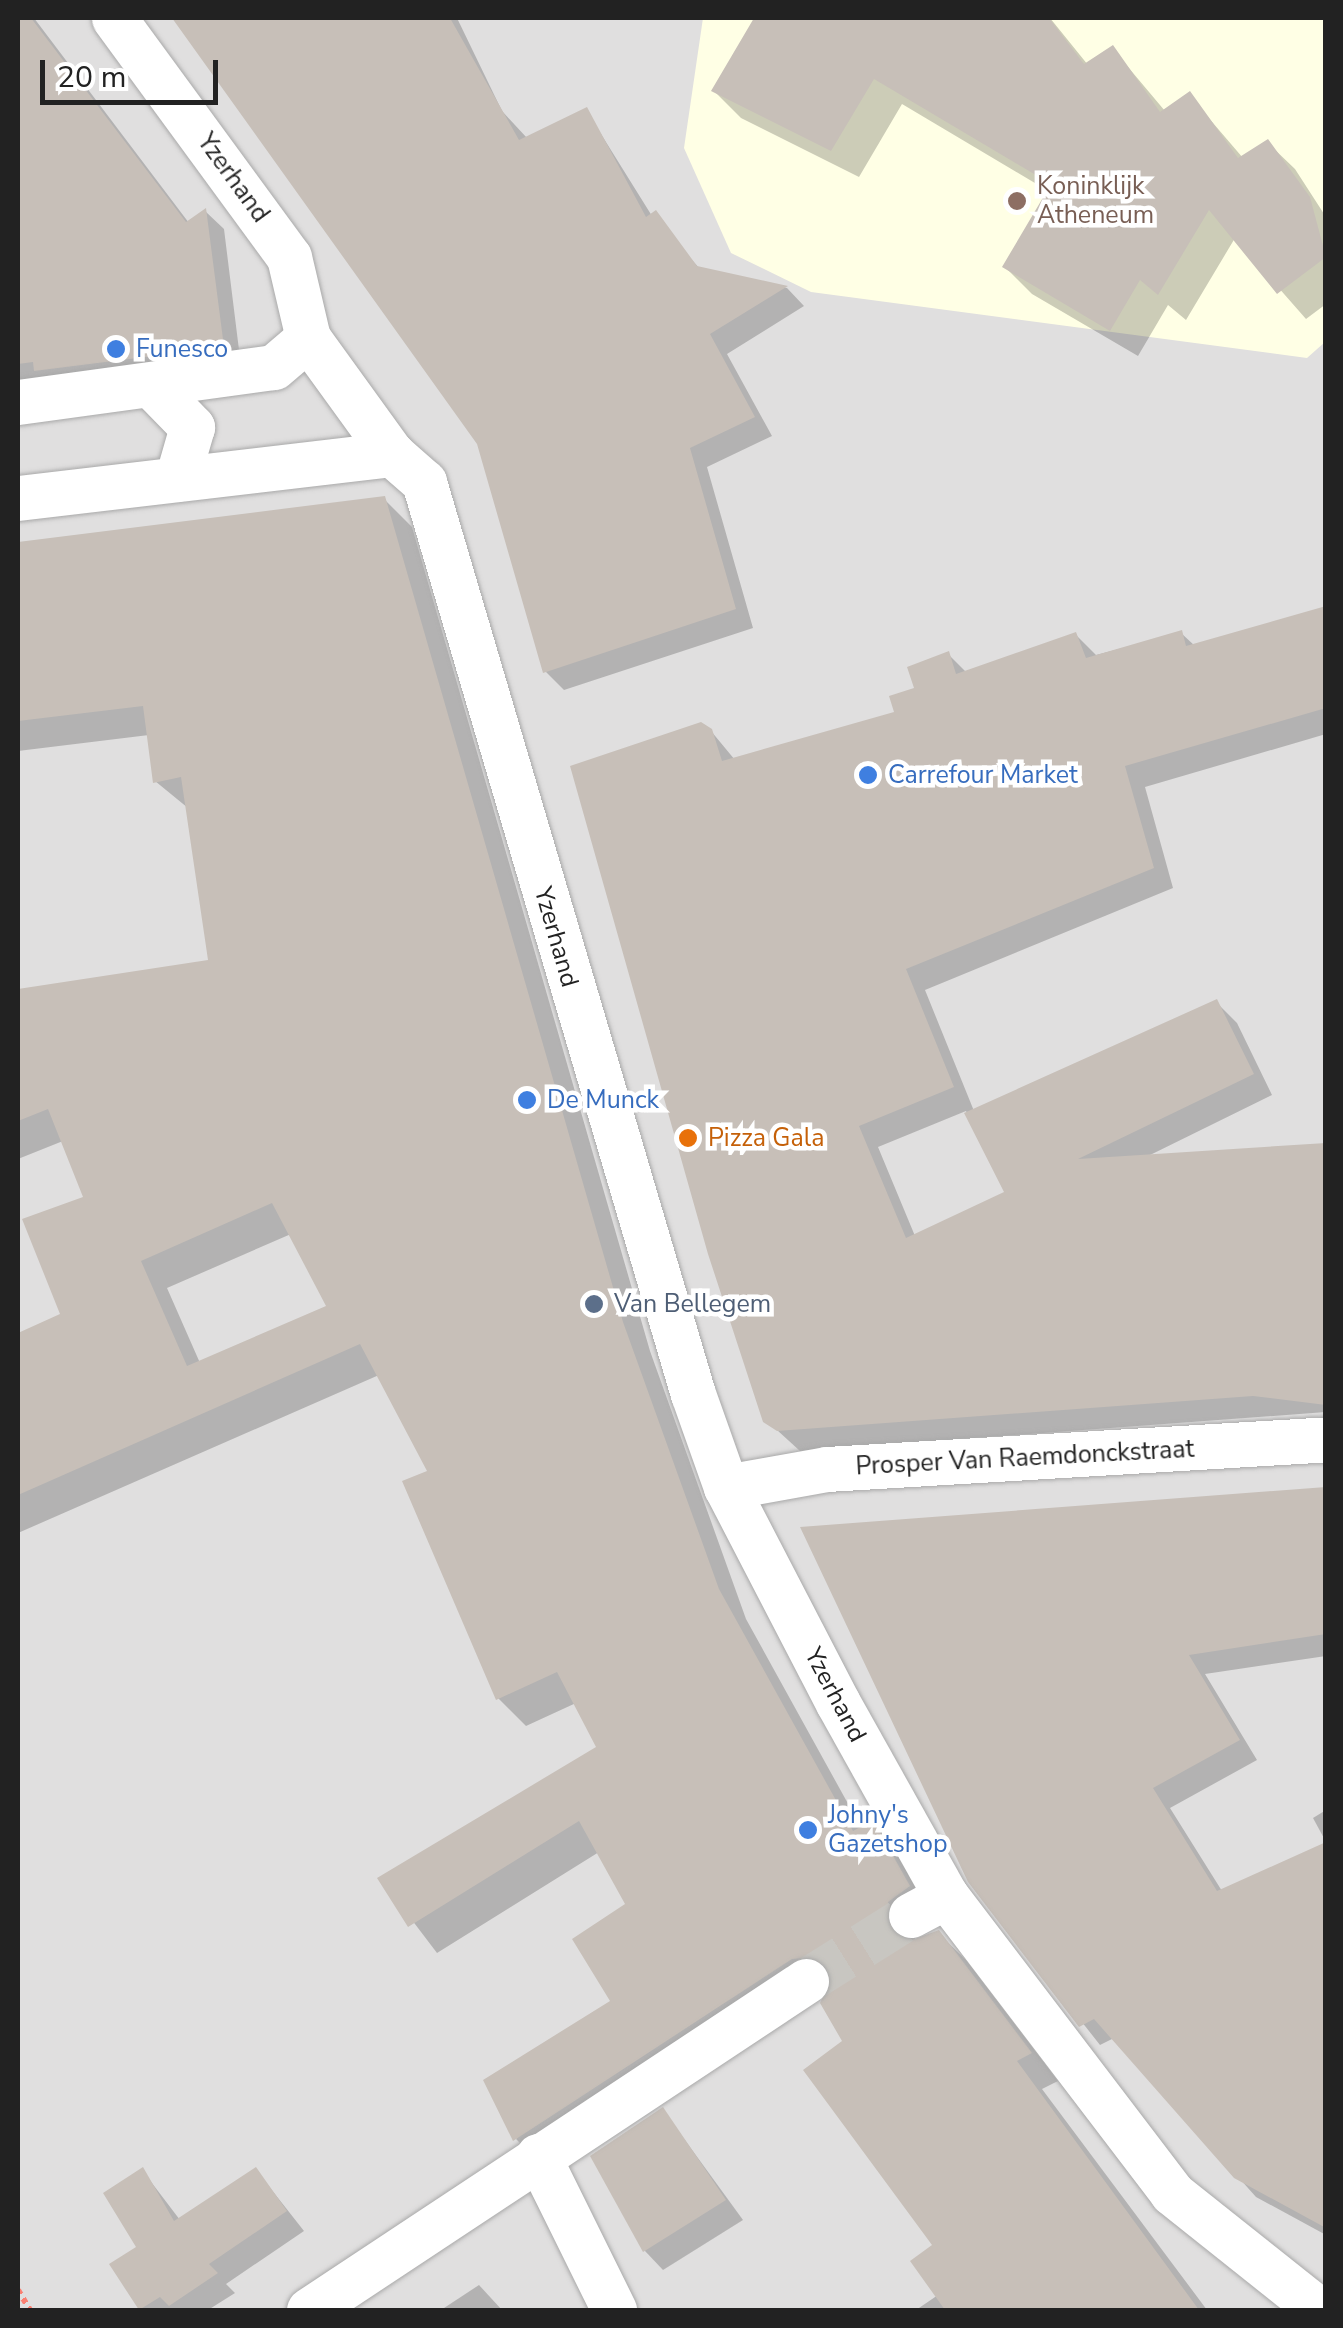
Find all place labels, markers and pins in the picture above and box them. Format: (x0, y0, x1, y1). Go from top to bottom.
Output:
place label: Koninklijk Atheneum (1037, 172, 1154, 231)
marker: Koninklijk Atheneum (1006, 190, 1028, 212)
place label: Funesco (136, 334, 228, 364)
marker: Funesco (105, 338, 127, 360)
place label: Carrefour Market (888, 760, 1078, 790)
marker: Carrefour Market (857, 764, 879, 786)
place label: De Munck (547, 1085, 659, 1115)
marker: De Munck (516, 1089, 538, 1111)
place label: Pizza Gala (708, 1123, 824, 1153)
marker: Pizza Gala (677, 1127, 699, 1149)
place label: Van Bellegem (614, 1289, 771, 1319)
marker: Van Bellegem (583, 1293, 605, 1315)
place label: Johny's Gazetshop (828, 1801, 947, 1860)
marker: Johny's Gazetshop (797, 1819, 819, 1841)

